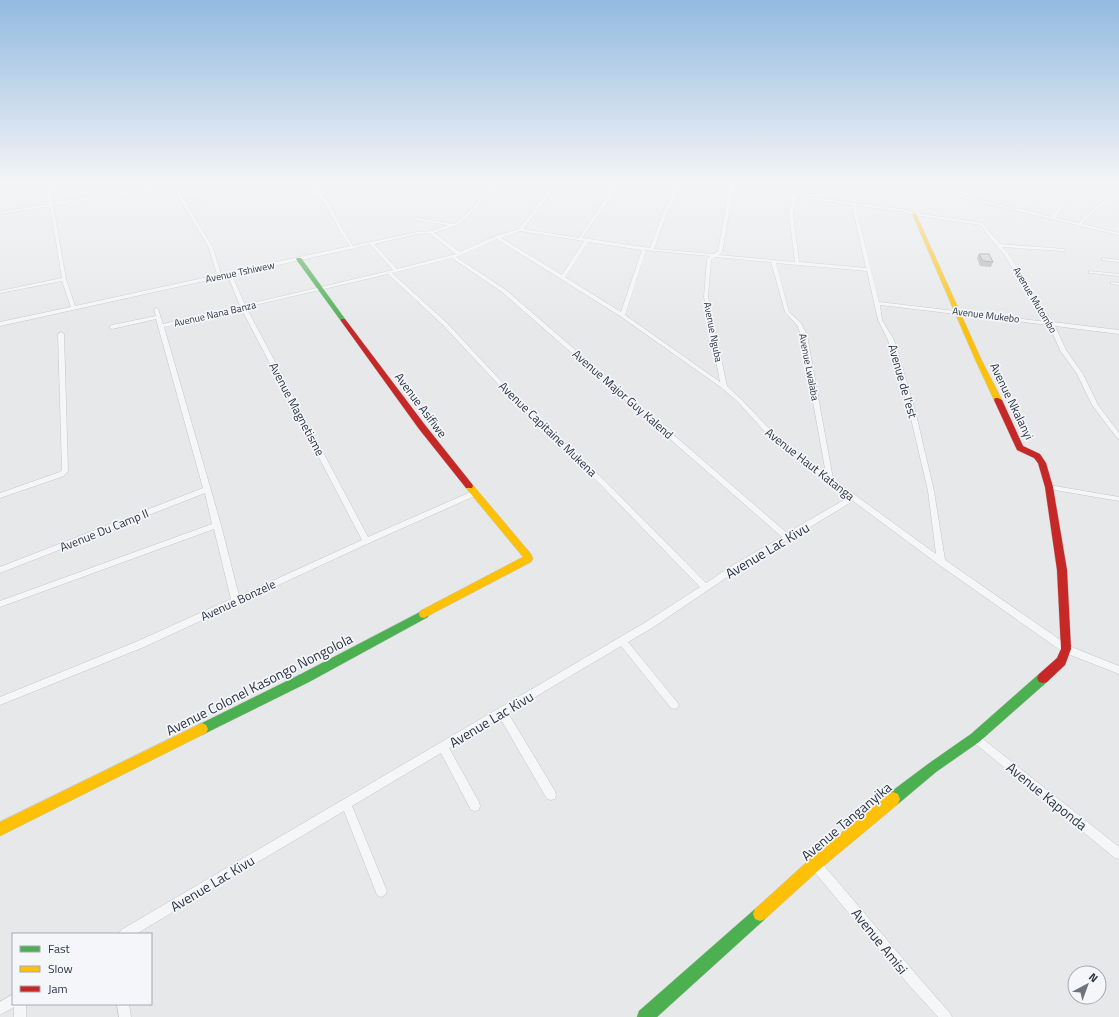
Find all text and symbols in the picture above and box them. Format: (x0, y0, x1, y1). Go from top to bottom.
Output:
street label: Avenue Tshiwew (204, 257, 276, 287)
street label: Avenue Mutombo (1009, 264, 1061, 336)
street label: Avenue Nana Banza (172, 297, 258, 331)
street label: Avenue Nguba (700, 301, 726, 363)
street label: Avenue Mukebo (952, 303, 1020, 327)
street label: Avenue Lwalaba (795, 332, 823, 402)
street label: Avenue de l'est (883, 342, 923, 421)
street label: Avenue Major Guy Kalend (568, 345, 678, 443)
street label: Avenue Magnetisme (264, 359, 330, 459)
street label: Avenue Nkalanyi (985, 359, 1039, 443)
street label: Avenue Asifiwe (390, 368, 452, 442)
street label: Avenue Capitaine Mukena (495, 377, 601, 481)
street label: Avenue Haut Katanga (761, 423, 859, 505)
street label: Avenue Du Camp II (57, 504, 151, 556)
street label: Avenue Lac Kivu (721, 517, 813, 583)
street label: Avenue Bonzele (197, 574, 279, 626)
street label: Avenue Colonel Kasongo Nongolola (162, 628, 356, 740)
street label: Avenue Lac Kivu (445, 686, 537, 752)
street label: Avenue Kaponda (1002, 757, 1092, 835)
street label: Avenue Tanganyika (796, 777, 896, 865)
street label: Avenue Lac Kivu (166, 850, 258, 916)
street label: Avenue Amisi (847, 903, 913, 979)
legend (12, 933, 152, 1005)
text: Fast (48, 939, 71, 958)
text: Slow (48, 959, 73, 978)
north arrow (1067, 965, 1107, 1005)
text: N (1085, 969, 1102, 986)
text: Jam (48, 979, 68, 998)

